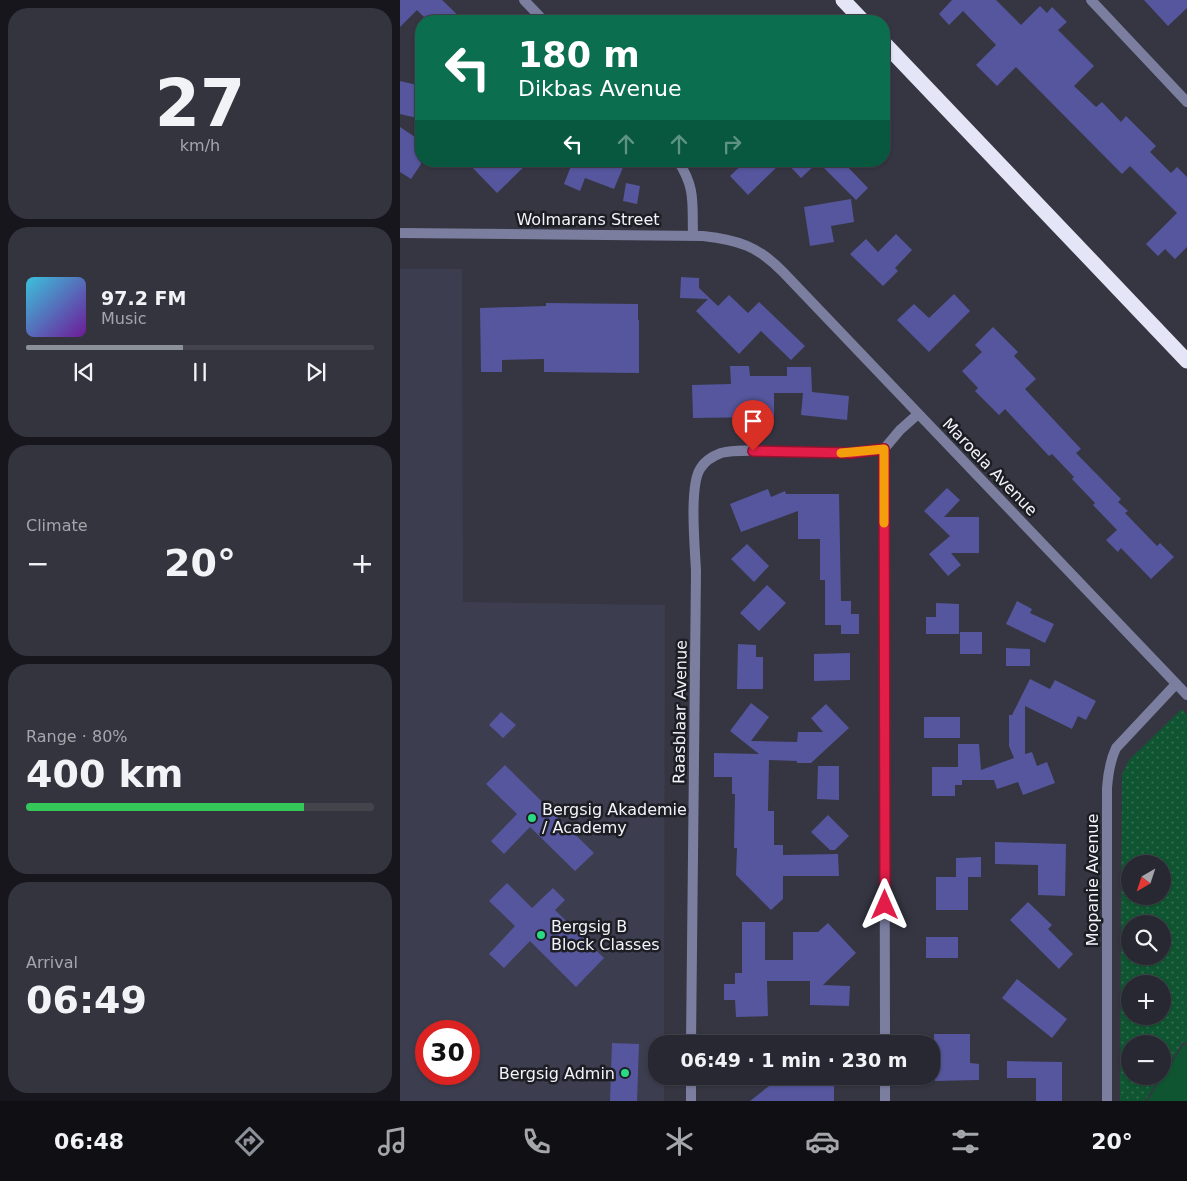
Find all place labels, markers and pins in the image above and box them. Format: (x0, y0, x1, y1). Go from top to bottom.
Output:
pin (732, 400, 774, 451)
place label: Bergsig Akademie / Academy (542, 800, 687, 837)
marker: Bergsig Akademie / Academy (526, 812, 538, 824)
place label: Bergsig B Block Classes (551, 917, 660, 954)
marker: Bergsig B Block Classes (535, 929, 547, 941)
place label: Bergsig Admin (499, 1064, 615, 1083)
marker: Bergsig Admin (619, 1067, 631, 1079)

